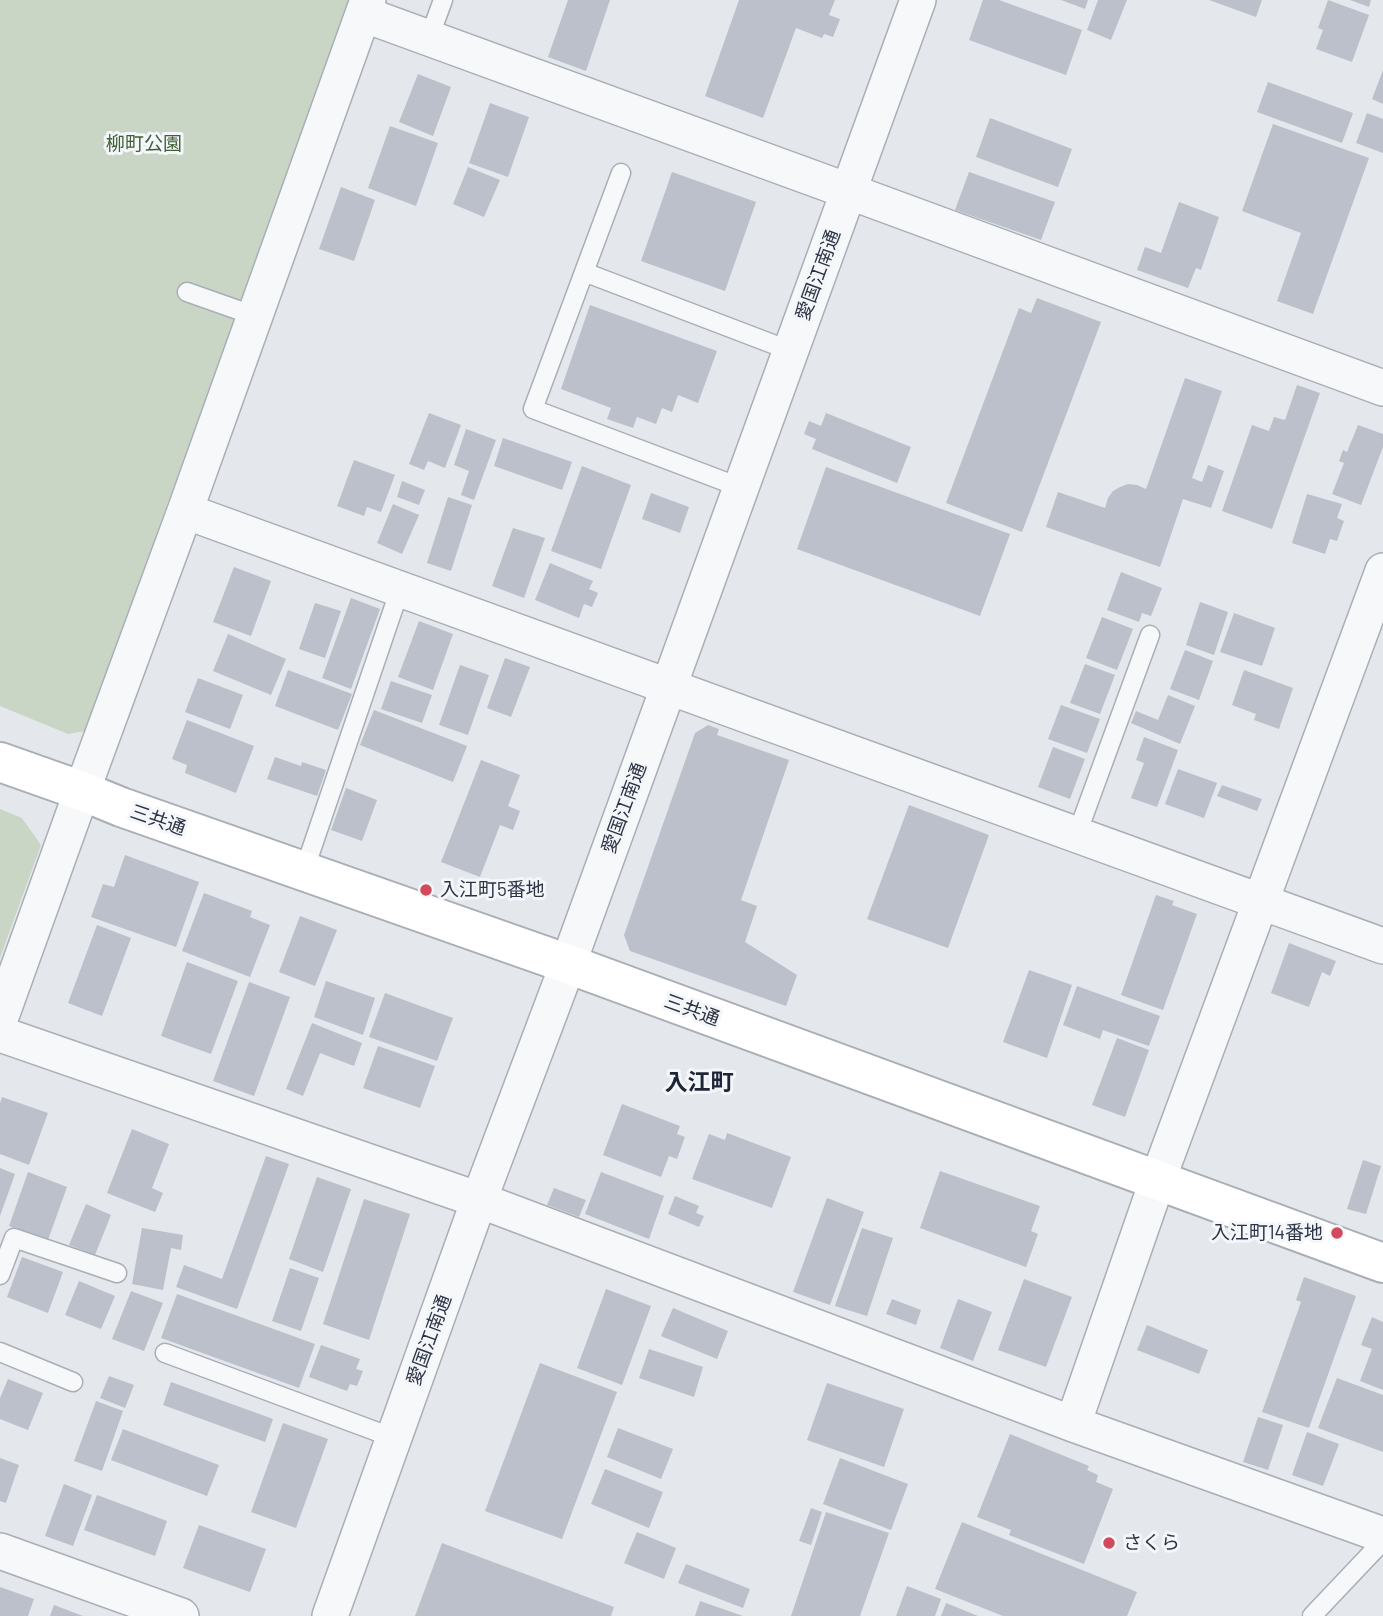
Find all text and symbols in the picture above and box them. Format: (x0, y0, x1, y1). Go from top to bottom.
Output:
park label: 柳町公園 (106, 133, 182, 155)
street label: 愛国江南通 (791, 226, 845, 324)
street label: 愛国江南通 (597, 759, 651, 857)
street label: 三共通 (127, 800, 189, 840)
place label: 入江町5番地 (440, 879, 545, 901)
marker: 入江町5番地 (418, 882, 434, 898)
street label: 三共通 (661, 990, 723, 1030)
district label: 入江町 (665, 1068, 733, 1096)
place label: 入江町14番地 (1211, 1222, 1323, 1244)
marker: 入江町14番地 (1329, 1225, 1345, 1241)
street label: 愛国江南通 (402, 1291, 456, 1389)
place label: さくら (1123, 1532, 1180, 1554)
marker: さくら (1101, 1535, 1117, 1551)

